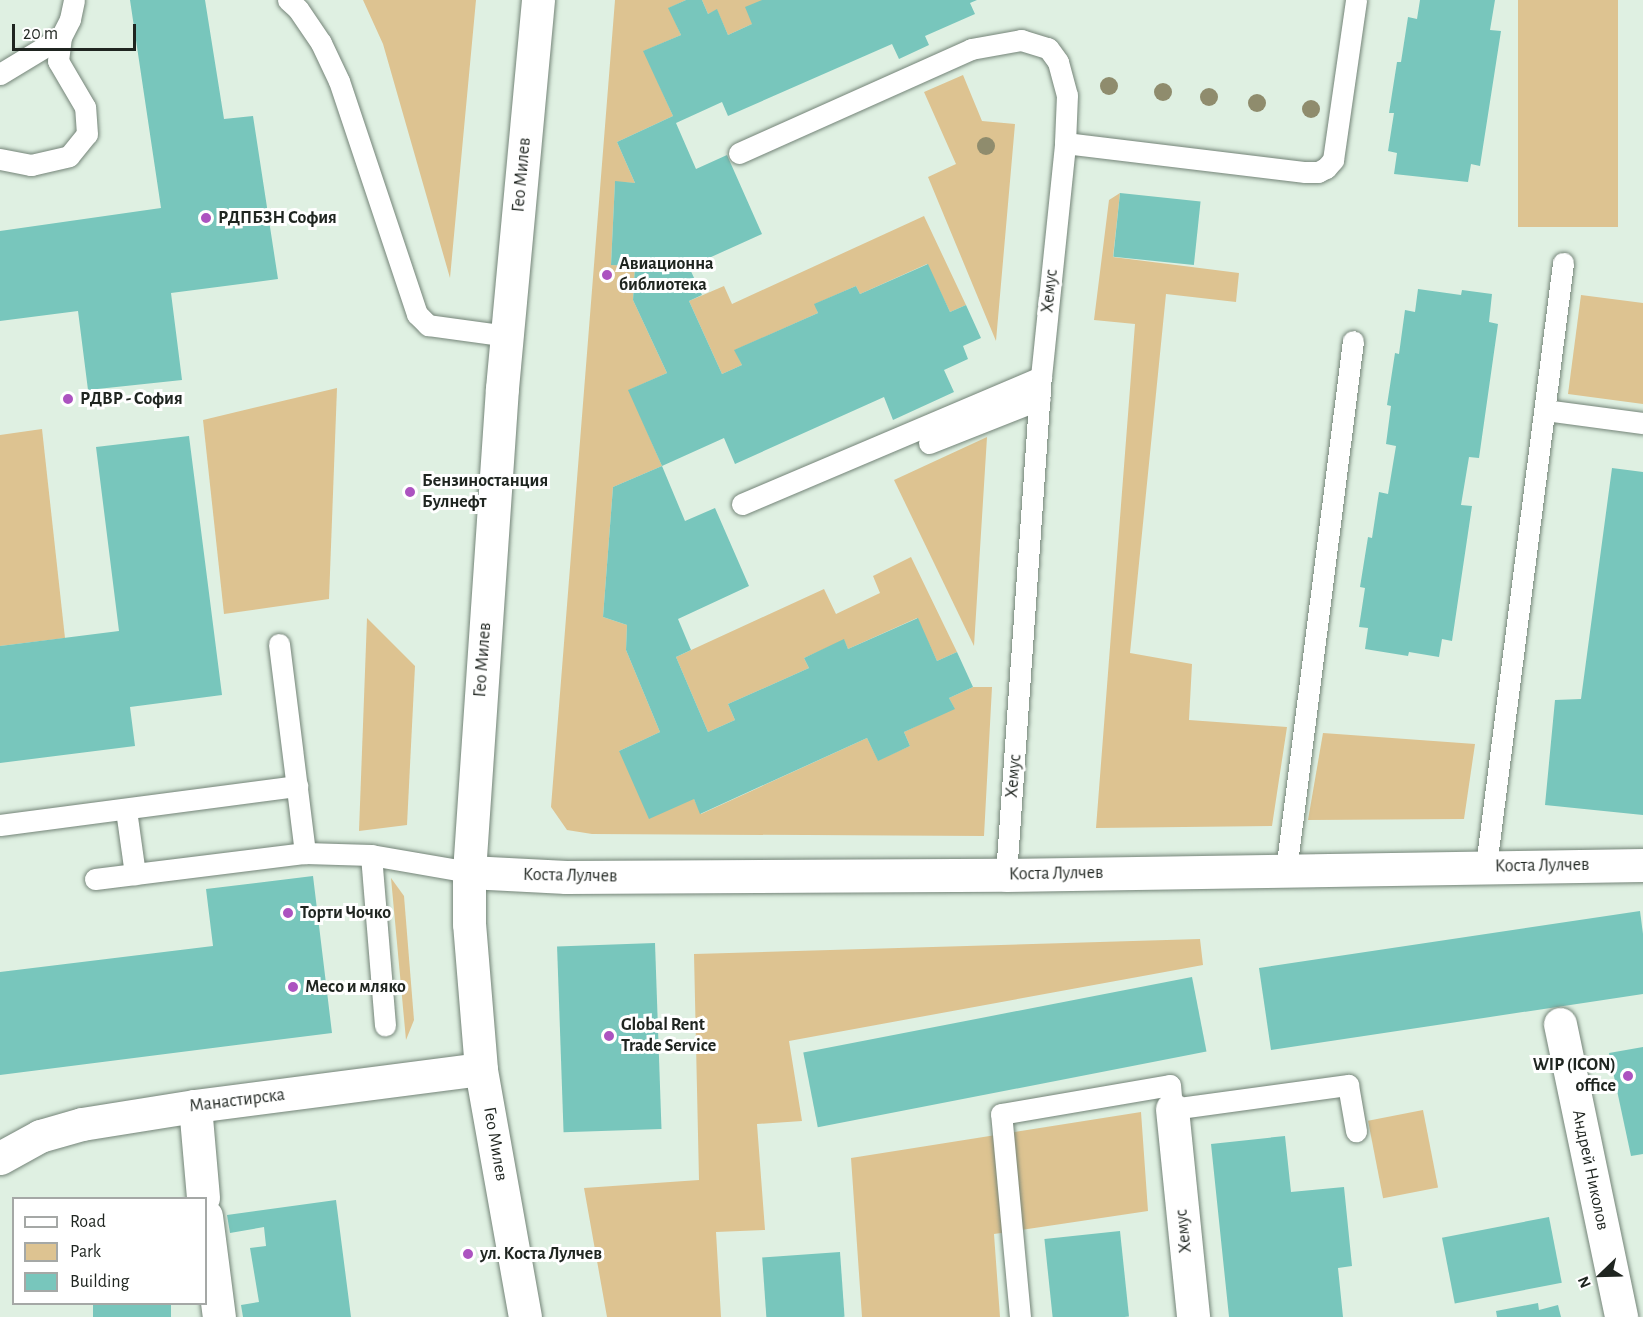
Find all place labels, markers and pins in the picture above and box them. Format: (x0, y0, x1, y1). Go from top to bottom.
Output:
place label: РДПБЗН София (218, 207, 337, 229)
marker: РДПБЗН София (199, 211, 213, 225)
place label: Авиационна библиотека (619, 254, 714, 296)
marker: Авиационна библиотека (600, 268, 614, 282)
place label: РДВР - София (80, 388, 183, 410)
marker: РДВР - София (61, 392, 75, 406)
place label: Бензиностанция Булнефт (422, 471, 548, 514)
marker: Бензиностанция Булнефт (403, 485, 417, 499)
place label: Торти Чочко (300, 902, 391, 924)
marker: Торти Чочко (281, 906, 295, 920)
place label: Месо и мляко (305, 976, 406, 998)
marker: Месо и мляко (286, 980, 300, 994)
place label: Global Rent Trade Service (621, 1015, 716, 1058)
marker: Global Rent Trade Service (602, 1029, 616, 1043)
place label: WIP (ICON) office (1533, 1055, 1616, 1098)
marker: WIP (ICON) office (1621, 1069, 1635, 1083)
place label: ул. Коста Лулчев (480, 1243, 602, 1265)
marker: ул. Коста Лулчев (461, 1247, 475, 1261)

